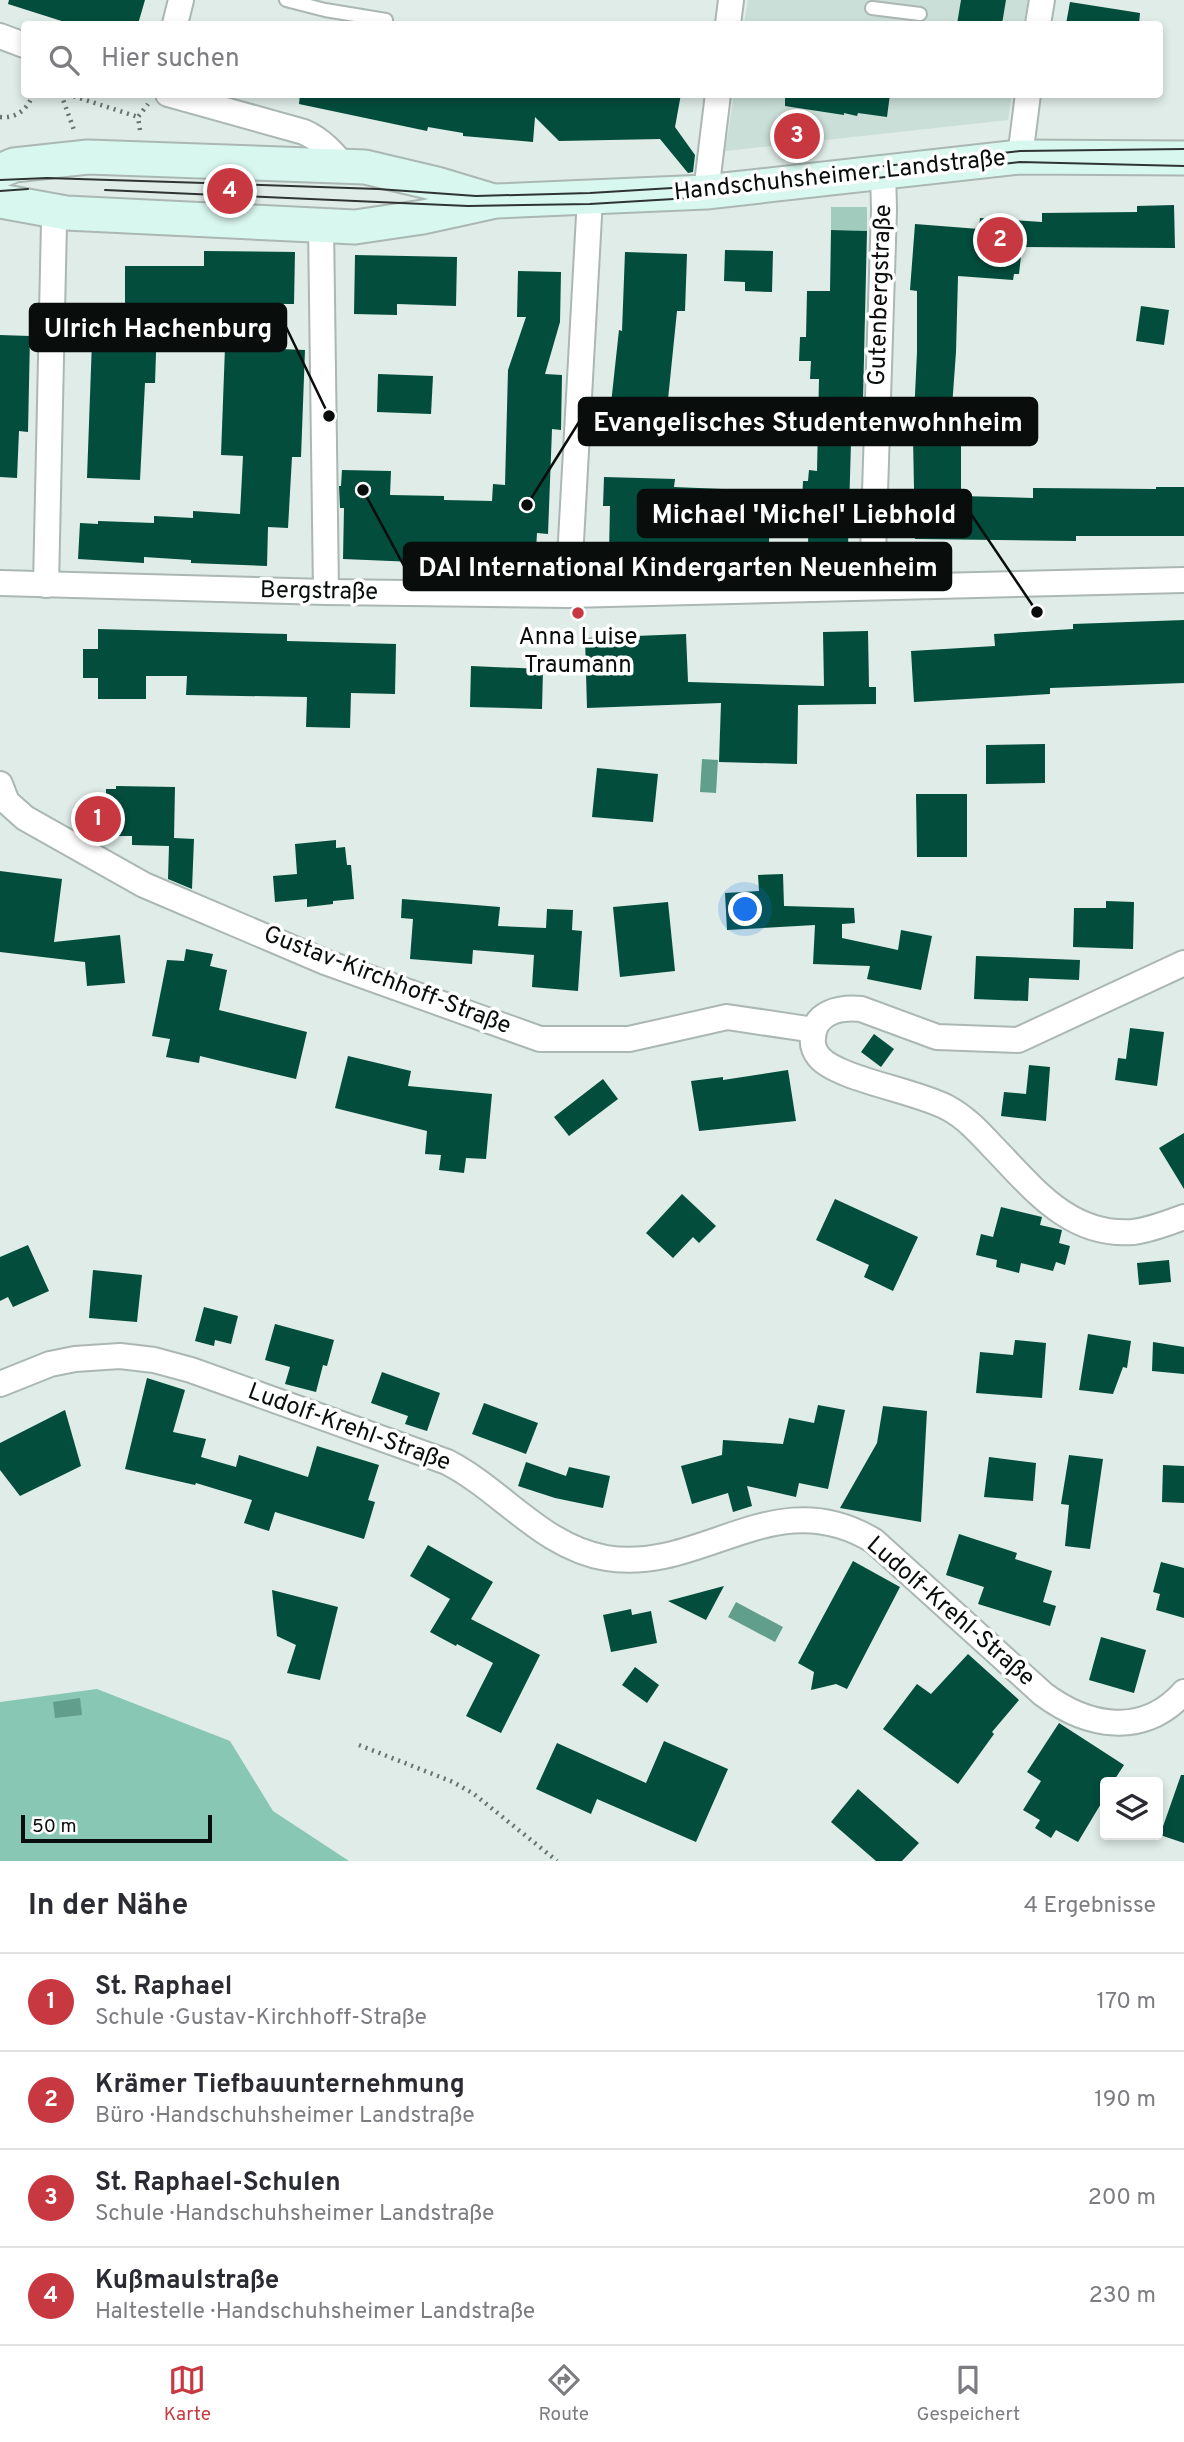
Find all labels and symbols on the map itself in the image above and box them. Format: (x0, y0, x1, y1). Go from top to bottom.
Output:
pin: 3 (774, 110, 820, 162)
street label: Handschuhsheimer Landstraße (673, 144, 1007, 208)
pin: 4 (207, 165, 253, 217)
street label: Gutenbergstraße (863, 204, 899, 386)
pin: 2 (977, 214, 1023, 266)
callout: Ulrich Hachenburg (30, 304, 286, 351)
text: Ulrich Hachenburg (44, 314, 272, 347)
callout: Evangelisches Studentenwohnheim (579, 398, 1037, 445)
text: Evangelisches Studentenwohnheim (593, 408, 1023, 441)
callout: Michael 'Michel' Liebhold (638, 490, 971, 537)
text: Michael 'Michel' Liebhold (652, 500, 956, 533)
callout: DAI International Kindergarten Neuenheim (404, 543, 951, 590)
text: DAI International Kindergarten Neuenheim (418, 553, 938, 586)
street label: Bergstraße (260, 576, 378, 608)
marker: Anna Luise Traumann (570, 605, 586, 621)
place label: Anna Luise Traumann (519, 623, 637, 681)
pin: 1 (75, 793, 121, 845)
your location (728, 892, 762, 926)
street label: Gustav-Kirchhoff-Straße (259, 920, 515, 1042)
street label: Ludolf-Krehl-Straße (243, 1377, 455, 1479)
street label: Ludolf-Krehl-Straße (860, 1531, 1040, 1693)
scale bar (21, 1812, 212, 1844)

